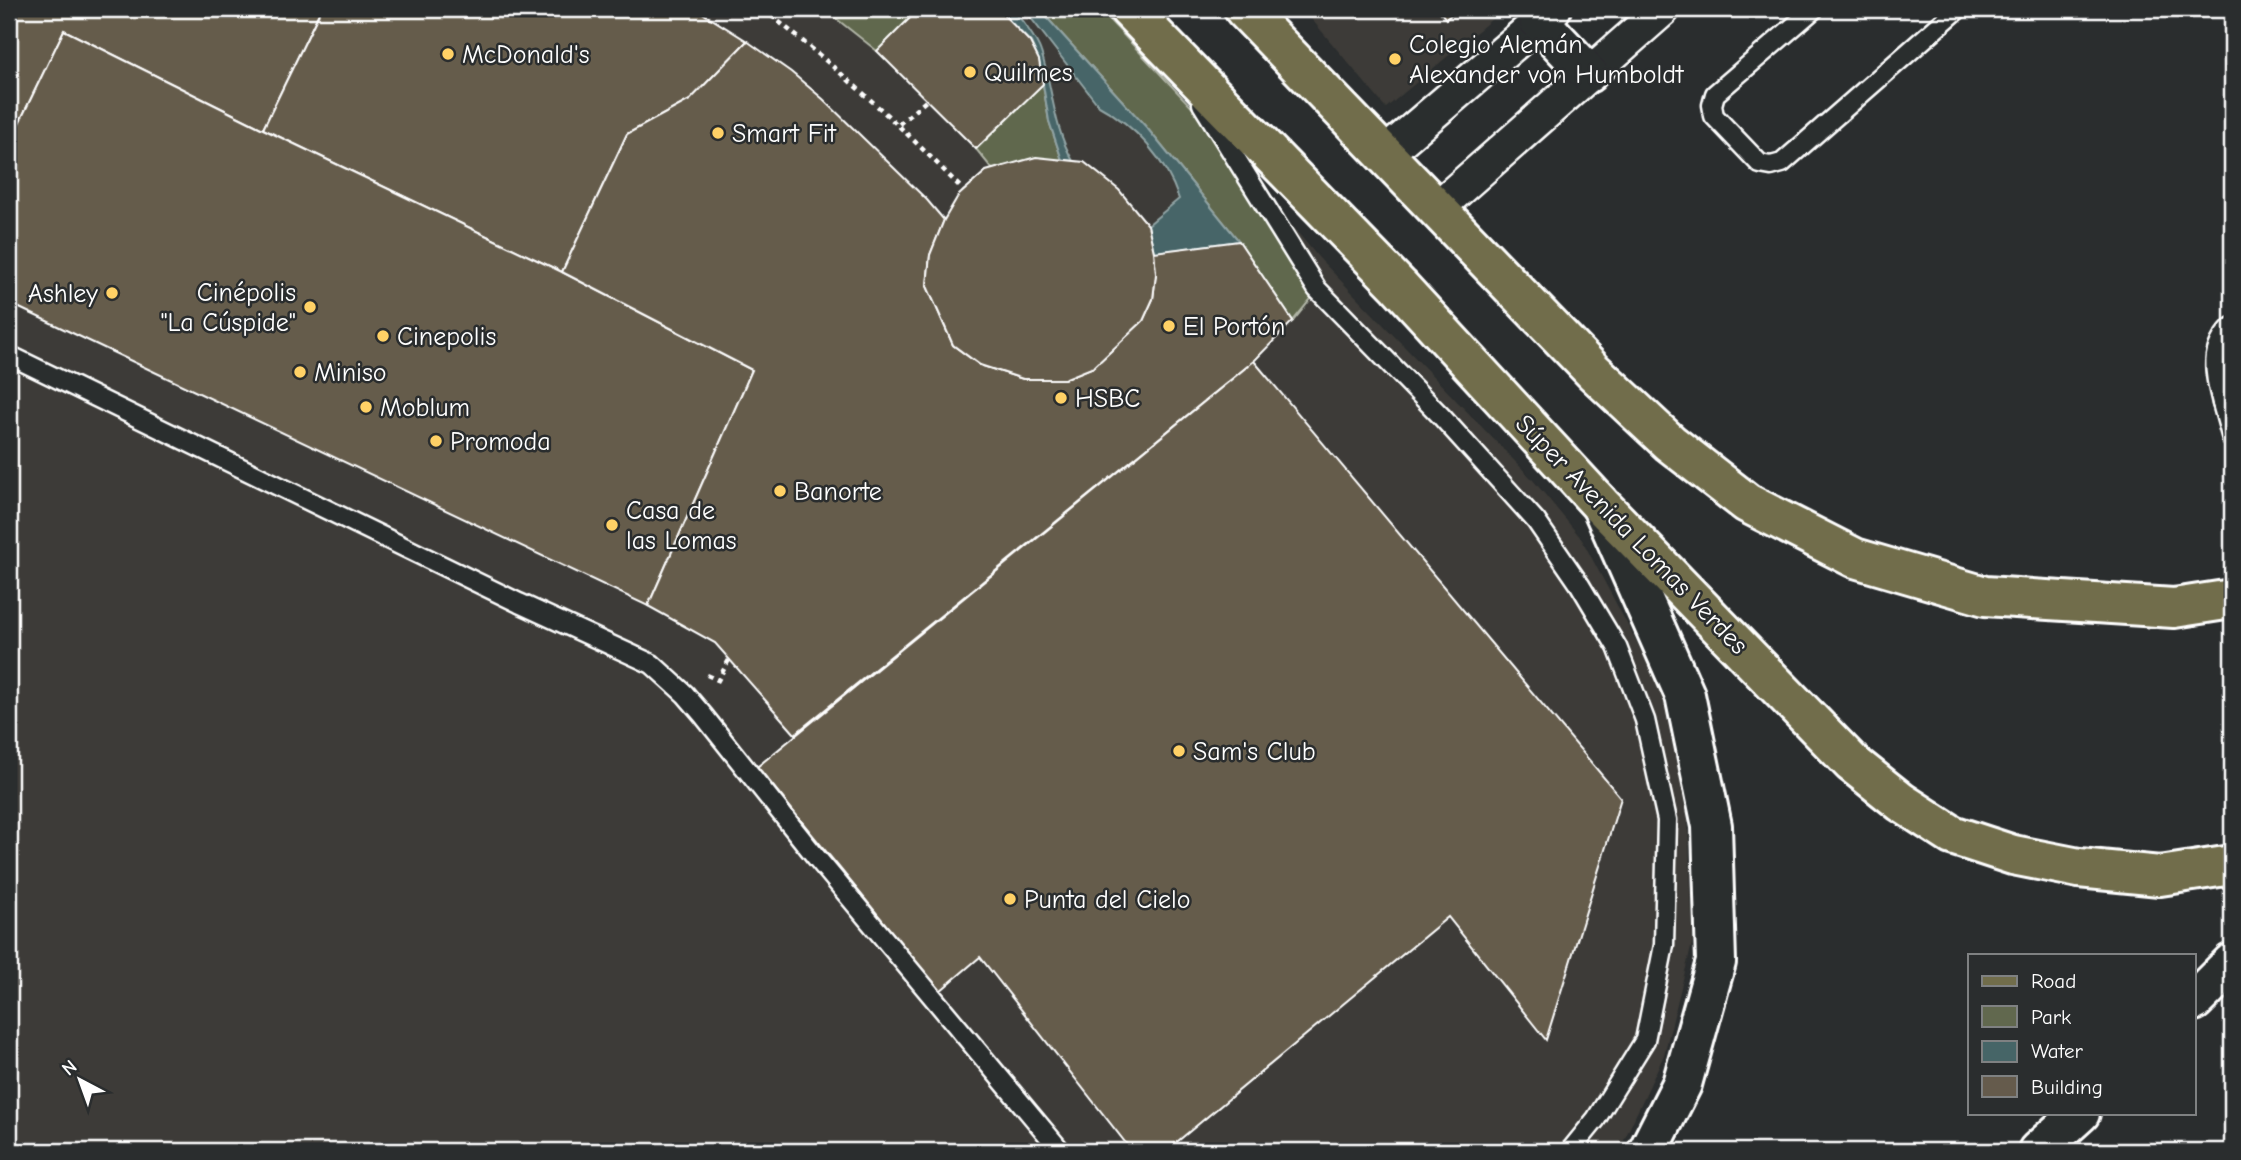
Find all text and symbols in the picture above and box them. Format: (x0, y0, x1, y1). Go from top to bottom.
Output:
place label: Colegio Alemán Alexander von Humboldt (1409, 30, 1685, 90)
place label: McDonald's (462, 40, 590, 70)
marker: McDonald's (440, 46, 456, 62)
marker: Colegio Alemán Alexander von Humboldt (1387, 51, 1403, 67)
place label: Quilmes (984, 58, 1073, 88)
marker: Quilmes (962, 64, 978, 80)
place label: Smart Fit (732, 119, 838, 149)
marker: Smart Fit (710, 125, 726, 141)
place label: Cinépolis "La Cúspide" (160, 278, 296, 338)
place label: Ashley (28, 279, 98, 309)
marker: Ashley (104, 285, 120, 301)
marker: Cinépolis "La Cúspide" (302, 299, 318, 315)
place label: El Portón (1183, 312, 1285, 342)
marker: El Portón (1161, 318, 1177, 334)
place label: Cinepolis (397, 322, 496, 352)
marker: Cinepolis (375, 328, 391, 344)
place label: Miniso (314, 358, 386, 388)
marker: Miniso (292, 364, 308, 380)
place label: HSBC (1075, 384, 1140, 414)
marker: HSBC (1053, 390, 1069, 406)
place label: Moblum (380, 393, 470, 423)
marker: Moblum (358, 399, 374, 415)
street label: Súper Avenida Lomas Verdes (1509, 409, 1754, 661)
place label: Promoda (450, 427, 551, 457)
marker: Promoda (428, 433, 444, 449)
place label: Banorte (794, 477, 882, 507)
marker: Banorte (772, 483, 788, 499)
place label: Casa de las Lomas (626, 496, 737, 556)
marker: Casa de las Lomas (604, 517, 620, 533)
place label: Sam's Club (1193, 737, 1316, 767)
marker: Sam's Club (1171, 743, 1187, 759)
place label: Punta del Cielo (1024, 885, 1191, 915)
marker: Punta del Cielo (1002, 891, 1018, 907)
legend (1968, 954, 2196, 1114)
text: Road (2031, 969, 2076, 993)
text: Park (2031, 1005, 2071, 1029)
text: Water (2031, 1039, 2084, 1063)
north arrow (46, 1044, 116, 1114)
text: N (58, 1056, 81, 1080)
text: Building (2031, 1075, 2103, 1099)

